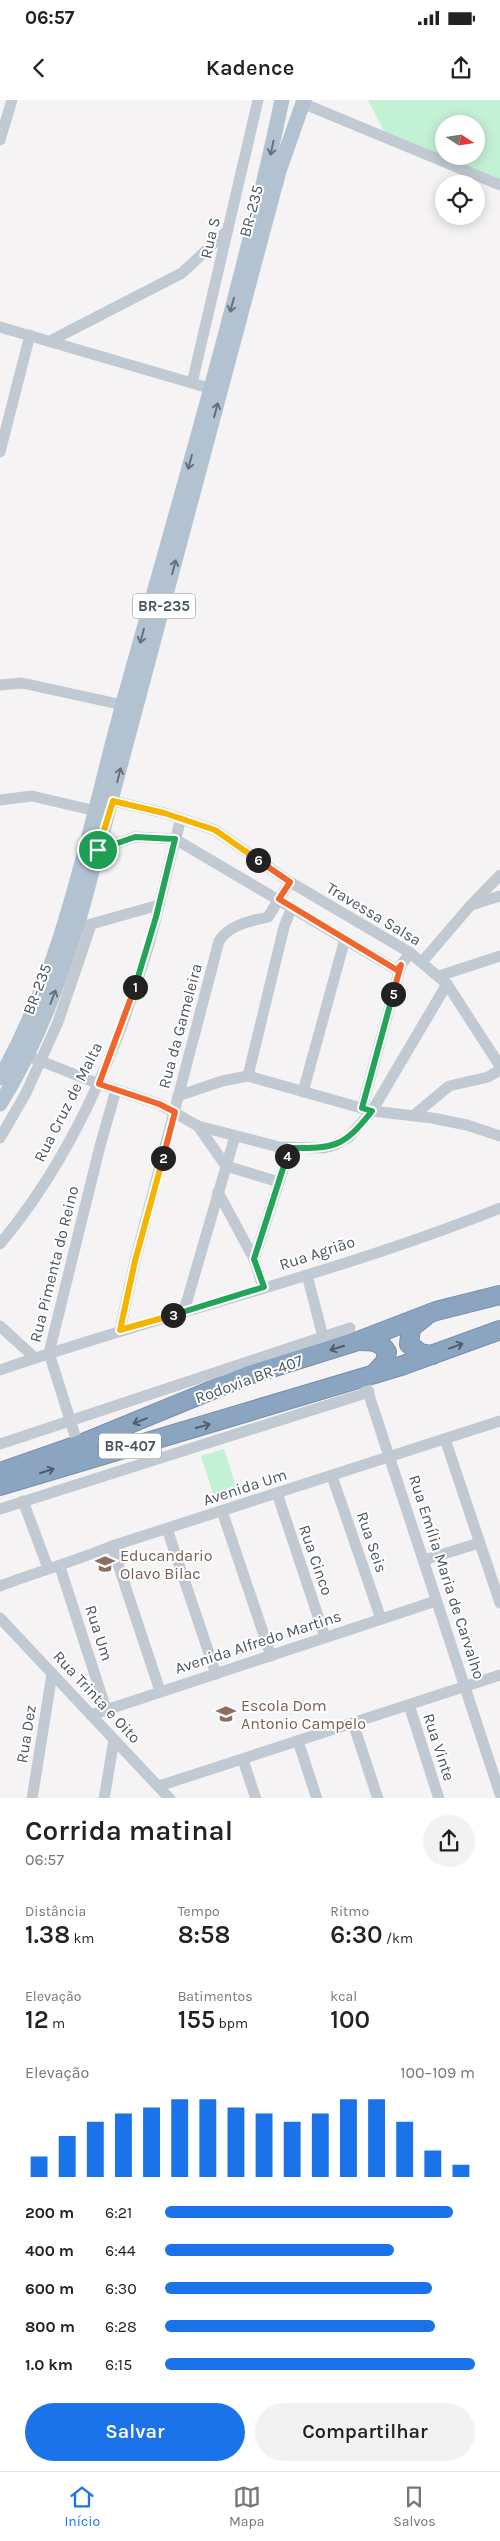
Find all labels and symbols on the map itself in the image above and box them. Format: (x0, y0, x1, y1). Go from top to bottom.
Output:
north arrow (435, 115, 485, 165)
one-way arrow (267, 139, 276, 155)
street label: BR-235 (235, 183, 267, 239)
street label: Rua S (196, 216, 224, 260)
one-way arrow (227, 297, 236, 313)
one-way arrow (212, 402, 222, 418)
one-way arrow (184, 454, 194, 470)
one-way arrow (170, 559, 179, 575)
road number: BR-235 (133, 594, 195, 618)
one-way arrow (137, 627, 146, 643)
one-way arrow (115, 767, 125, 783)
pin (77, 829, 119, 871)
pin: 6 (246, 848, 270, 872)
street label: Travessa Salsa (323, 878, 425, 950)
street label: BR-235 (19, 961, 55, 1017)
street label: Rua da Gameleira (154, 961, 206, 1091)
pin: 1 (122, 974, 148, 1000)
pin: 5 (380, 982, 406, 1006)
one-way arrow (49, 990, 58, 1006)
street label: Rua Cruz de Malta (30, 1039, 106, 1165)
pin: 4 (274, 1144, 300, 1168)
pin: 2 (150, 1146, 176, 1170)
street label: Rua Pimenta do Reino (25, 1184, 83, 1344)
street label: Rua Agrião (277, 1232, 357, 1274)
pin: 3 (160, 1302, 186, 1328)
one-way arrow (448, 1341, 463, 1350)
one-way arrow (330, 1343, 346, 1353)
street label: Rodovia BR-407 (192, 1351, 306, 1407)
one-way arrow (133, 1417, 148, 1426)
one-way arrow (194, 1420, 210, 1430)
road number: BR-407 (99, 1434, 161, 1458)
street label: Avenida Um (201, 1465, 289, 1509)
one-way arrow (38, 1466, 54, 1475)
street label: Rua Emília Maria de Carvalho (405, 1472, 489, 1682)
street label: Rua Seis (353, 1509, 391, 1575)
street label: Rua Cinco (295, 1522, 337, 1598)
place label: Educandario Olavo Bilac (120, 1546, 212, 1583)
school or university icon: Educandario Olavo Bilac (94, 1553, 116, 1575)
street label: Rua Um (81, 1603, 117, 1663)
street label: Avenida Alfredo Martins (172, 1606, 344, 1678)
street label: Rua Trinta e Oito (49, 1647, 145, 1747)
place label: Escola Dom Antonio Campelo (241, 1696, 366, 1733)
school or university icon: Escola Dom Antonio Campelo (215, 1703, 237, 1725)
street label: Rua Dez (12, 1704, 40, 1764)
street label: Rua Vinte (419, 1711, 459, 1783)

